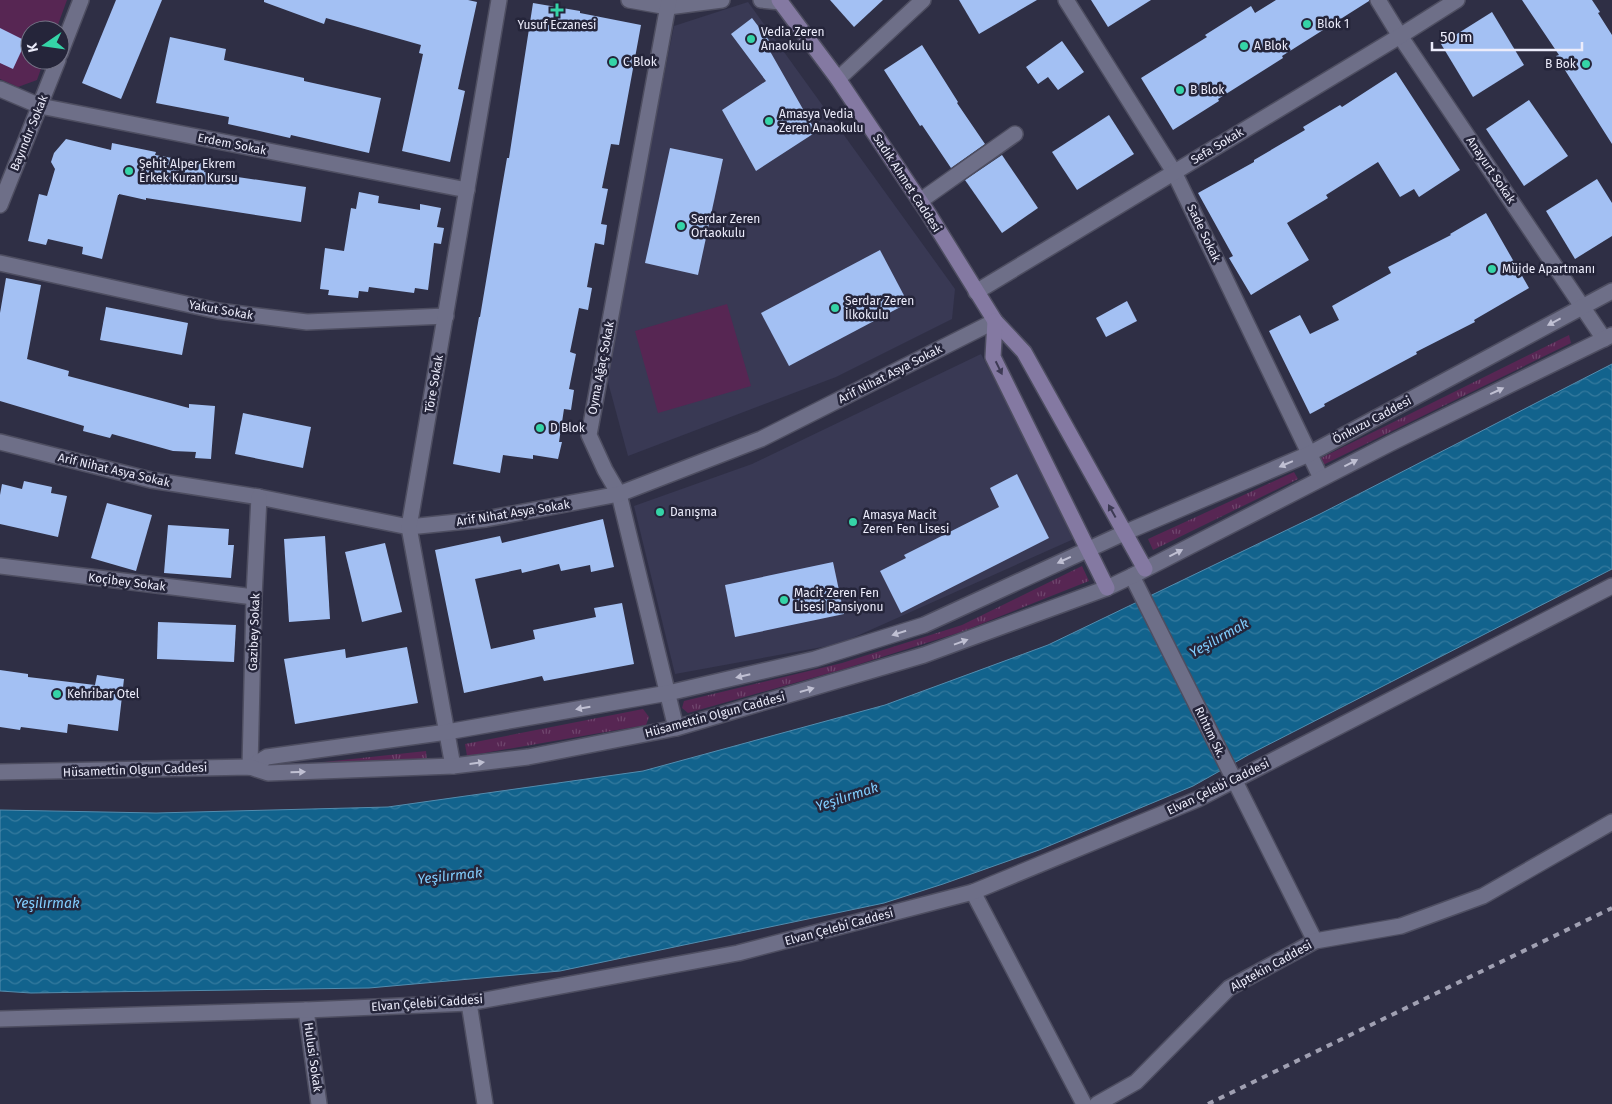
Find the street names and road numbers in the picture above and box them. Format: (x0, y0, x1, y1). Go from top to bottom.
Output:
street label: Bayındır Sokak (7, 92, 51, 173)
street label: Sefa Sokak (1188, 124, 1247, 167)
street label: Erdem Sokak (196, 130, 269, 158)
street label: Sadık Ahmet Caddesi (870, 131, 944, 235)
street label: Anayurt Sokak (1464, 134, 1519, 207)
street label: Sade Sokak (1184, 202, 1224, 265)
street label: Yakut Sokak (188, 297, 255, 323)
street label: Oyma Ağaç Sokak (585, 319, 617, 416)
street label: Arif Nihat Asya Sokak (836, 341, 945, 406)
street label: Töre Sokak (422, 353, 446, 414)
street label: Önkuzu Caddesi (1330, 392, 1414, 447)
street label: Arif Nihat Asya Sokak (57, 450, 172, 490)
street label: Arif Nihat Asya Sokak (455, 497, 572, 529)
street label: Koçibey Sokak (87, 570, 167, 594)
street label: Gazibey Sokak (246, 592, 262, 671)
street label: Hüsamettin Olgun Caddesi (643, 690, 787, 740)
street label: Rıhtım Sk. (1192, 704, 1228, 760)
street label: Elvan Çelebi Caddesi (1165, 756, 1271, 818)
street label: Hüsamettin Olgun Caddesi (63, 760, 207, 780)
street label: Elvan Çelebi Caddesi (783, 906, 895, 948)
street label: Alptekin Caddesi (1228, 938, 1314, 994)
street label: Elvan Çelebi Caddesi (371, 992, 483, 1014)
street label: Hulusi Sokak (301, 1021, 325, 1093)

